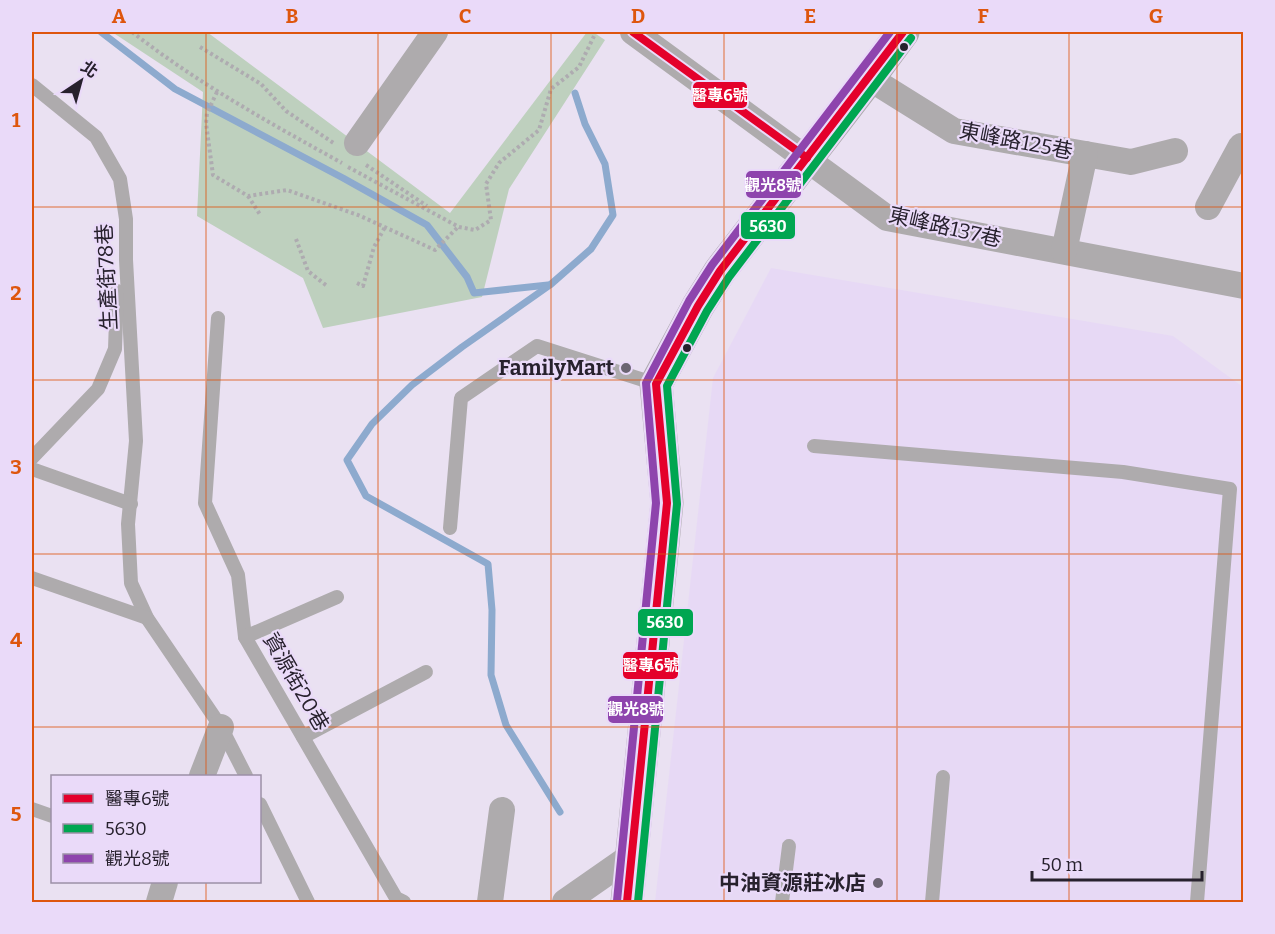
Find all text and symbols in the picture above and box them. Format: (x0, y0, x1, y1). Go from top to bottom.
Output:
text: A (112, 4, 127, 28)
text: B (286, 4, 299, 28)
text: C (459, 4, 471, 28)
text: D (631, 4, 645, 28)
text: E (804, 4, 816, 28)
text: F (977, 4, 989, 28)
text: G (1149, 4, 1163, 28)
unlabelled marker (898, 41, 910, 53)
north arrow (51, 51, 111, 111)
text: 北 (77, 57, 102, 82)
line badge: 醫專6號 (692, 81, 748, 109)
text: 醫專6號 (691, 86, 749, 105)
text: 1 (12, 108, 21, 132)
street label: 東峰路125巷 (957, 117, 1075, 165)
line badge: 觀光8號 (745, 170, 802, 199)
text: 觀光8號 (744, 176, 802, 195)
street label: 東峰路137巷 (886, 201, 1004, 253)
line badge: 5630 (740, 211, 796, 240)
text: 5630 (749, 217, 787, 236)
street label: 生產街78巷 (91, 223, 123, 331)
text: 2 (10, 281, 22, 305)
unlabelled marker (681, 342, 693, 354)
place label: FamilyMart (498, 355, 615, 381)
marker: FamilyMart (619, 361, 633, 375)
text: 3 (10, 455, 22, 479)
line badge: 5630 (637, 608, 694, 637)
text: 5630 (646, 613, 684, 632)
text: 4 (10, 628, 22, 652)
street label: 資源街20巷 (258, 628, 334, 736)
line badge: 醫專6號 (622, 651, 679, 680)
text: 醫專6號 (622, 656, 680, 675)
line badge: 觀光8號 (607, 695, 664, 724)
text: 觀光8號 (607, 700, 665, 719)
legend (51, 775, 261, 883)
text: 醫專6號 (105, 788, 170, 810)
text: 5 (11, 802, 22, 826)
text: 5630 (105, 818, 147, 840)
scale bar (1032, 844, 1202, 882)
text: 觀光8號 (105, 848, 170, 870)
text: 50 m (1041, 854, 1083, 876)
place label: 中油資源莊冰店 (719, 870, 866, 896)
marker: 中油資源莊冰店 (871, 876, 885, 890)

